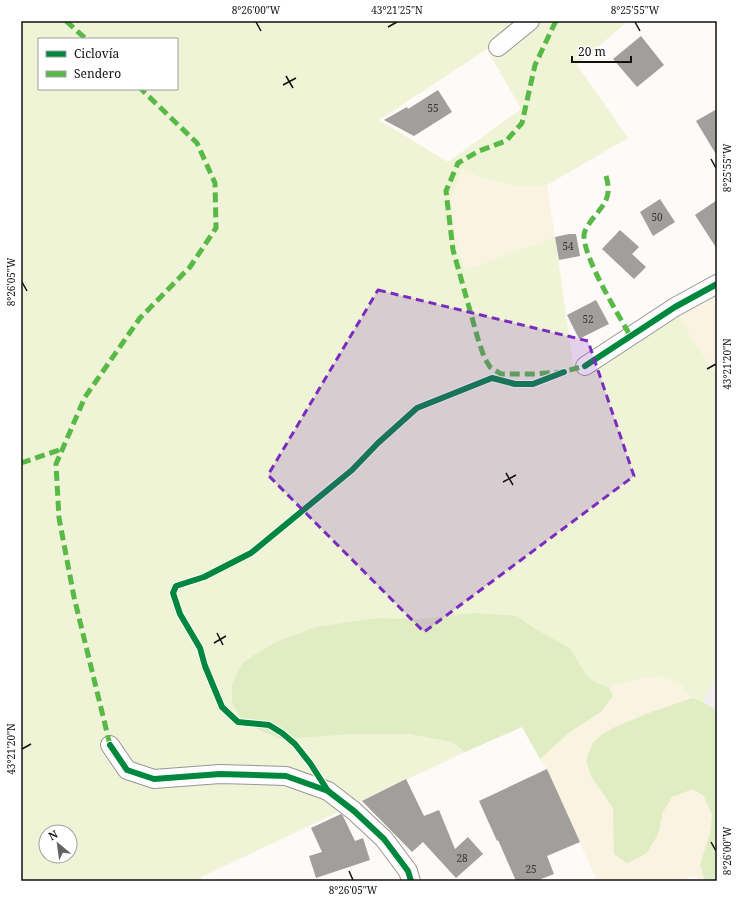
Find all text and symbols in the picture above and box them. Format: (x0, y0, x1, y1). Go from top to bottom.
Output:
text: 8°26'00"W (232, 3, 281, 17)
text: 43°21'25"N (371, 3, 423, 17)
text: 8°25'55"W (611, 3, 660, 17)
legend (38, 38, 178, 90)
scale bar (572, 38, 631, 64)
text: 20 m (578, 43, 606, 60)
text: Ciclovía (74, 45, 120, 62)
text: Sendero (74, 65, 121, 82)
house number: 55 (427, 101, 439, 115)
text: 8°25'55"W (720, 143, 734, 192)
house number: 50 (651, 210, 663, 224)
house number: 54 (562, 239, 574, 253)
text: 8°26'05"W (4, 257, 18, 306)
house number: 52 (582, 312, 594, 326)
text: 43°21'20"N (720, 338, 734, 390)
text: 43°21'20"N (4, 723, 18, 775)
north arrow (38, 824, 78, 864)
text: N (45, 826, 61, 843)
text: 8°26'00"W (720, 826, 734, 875)
house number: 28 (456, 851, 468, 865)
house number: 25 (525, 862, 537, 876)
text: 8°26'05"W (329, 883, 378, 897)

